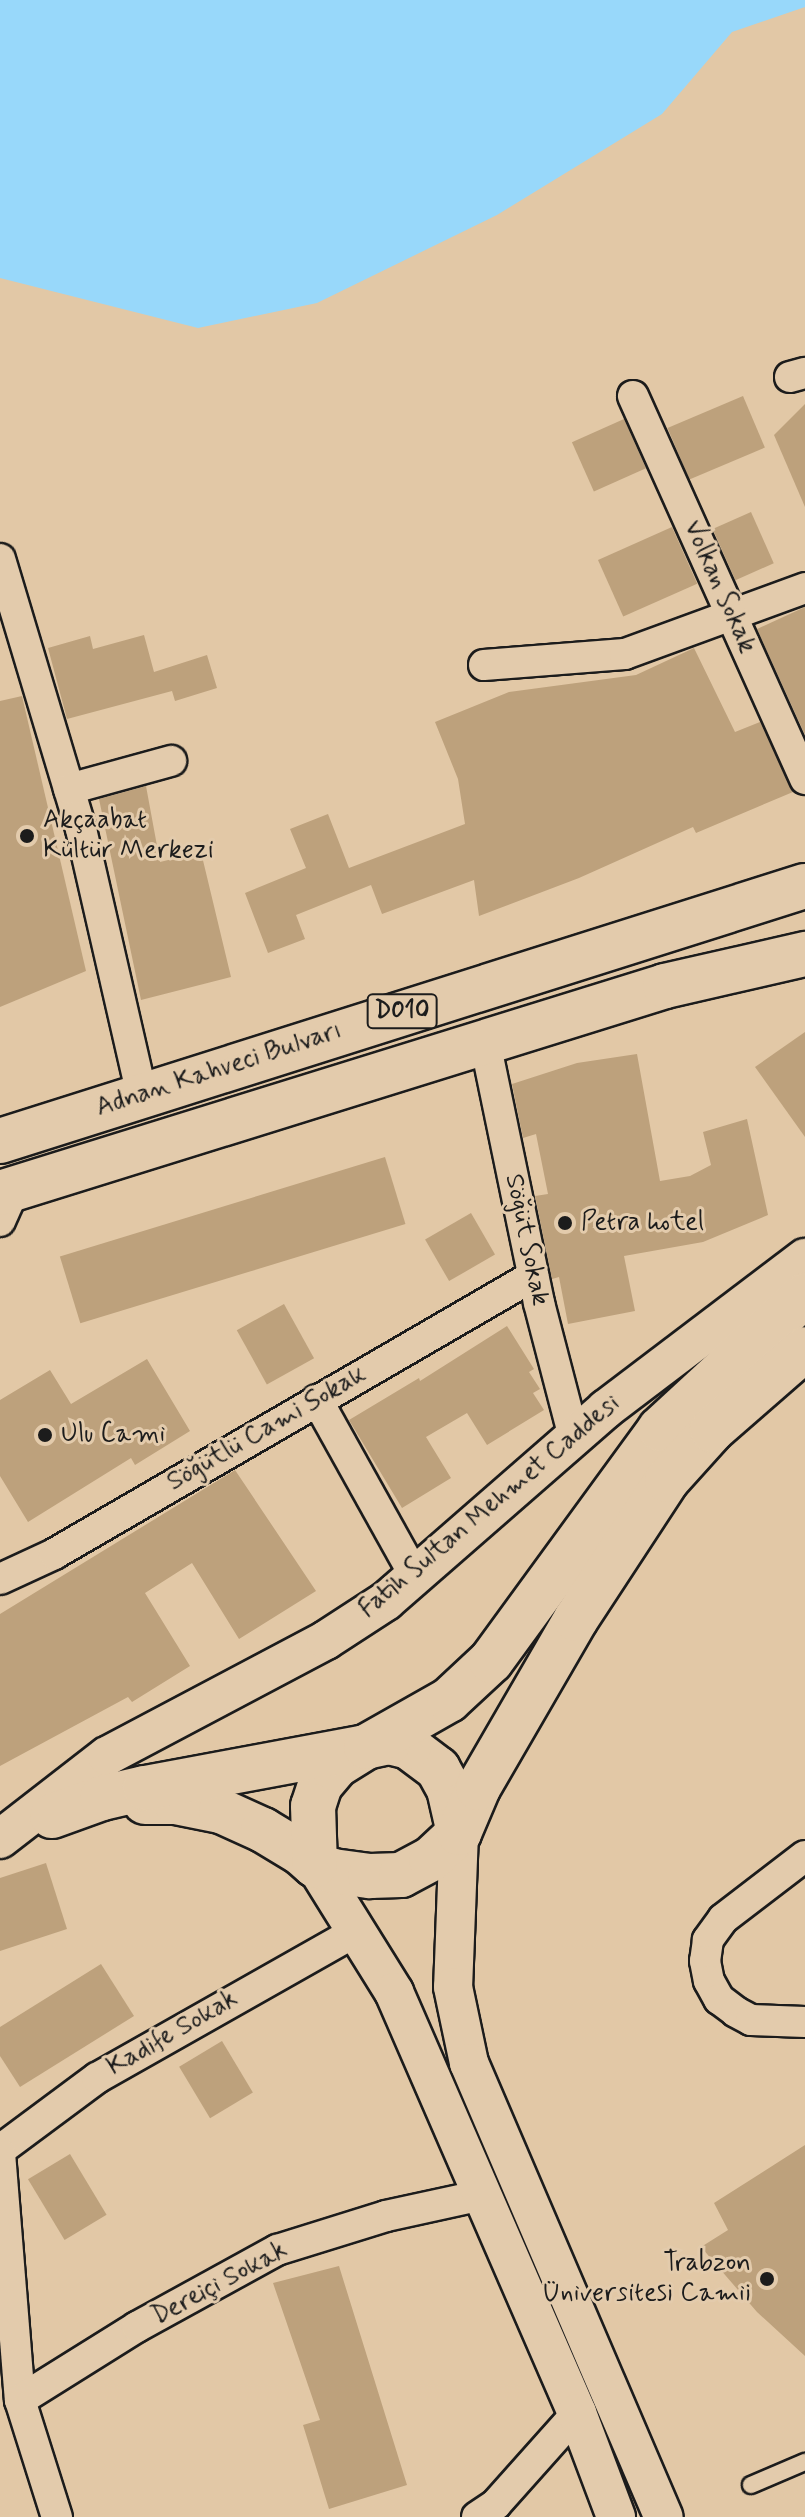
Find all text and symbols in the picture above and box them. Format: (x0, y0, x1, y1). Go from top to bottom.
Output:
street label: Volkan Sokak (675, 515, 763, 659)
place label: Akçaabat Kültür Merkezi (43, 805, 210, 866)
marker: Akçaabat Kültür Merkezi (18, 827, 36, 845)
road number: D010 (366, 991, 438, 1031)
street label: Adnan Kahveci Bulvarı (95, 1016, 343, 1124)
street label: Söğüt Sokak (497, 1170, 555, 1310)
place label: Petra hotel (581, 1207, 704, 1239)
marker: Petra hotel (556, 1214, 574, 1232)
street label: Söğütlü Cami Sokak (162, 1359, 372, 1499)
street label: Fatih Sultan Mehmet Caddesi (350, 1386, 630, 1628)
place label: Ulu Cami (61, 1419, 163, 1451)
marker: Ulu Cami (36, 1426, 54, 1444)
street label: Kadife Sokak (102, 1984, 244, 2084)
street label: Dereiçi Sokak (148, 2236, 292, 2332)
place label: Trabzon Üniversitesi Camii (543, 2248, 751, 2310)
marker: Trabzon Üniversitesi Camii (758, 2270, 776, 2288)

